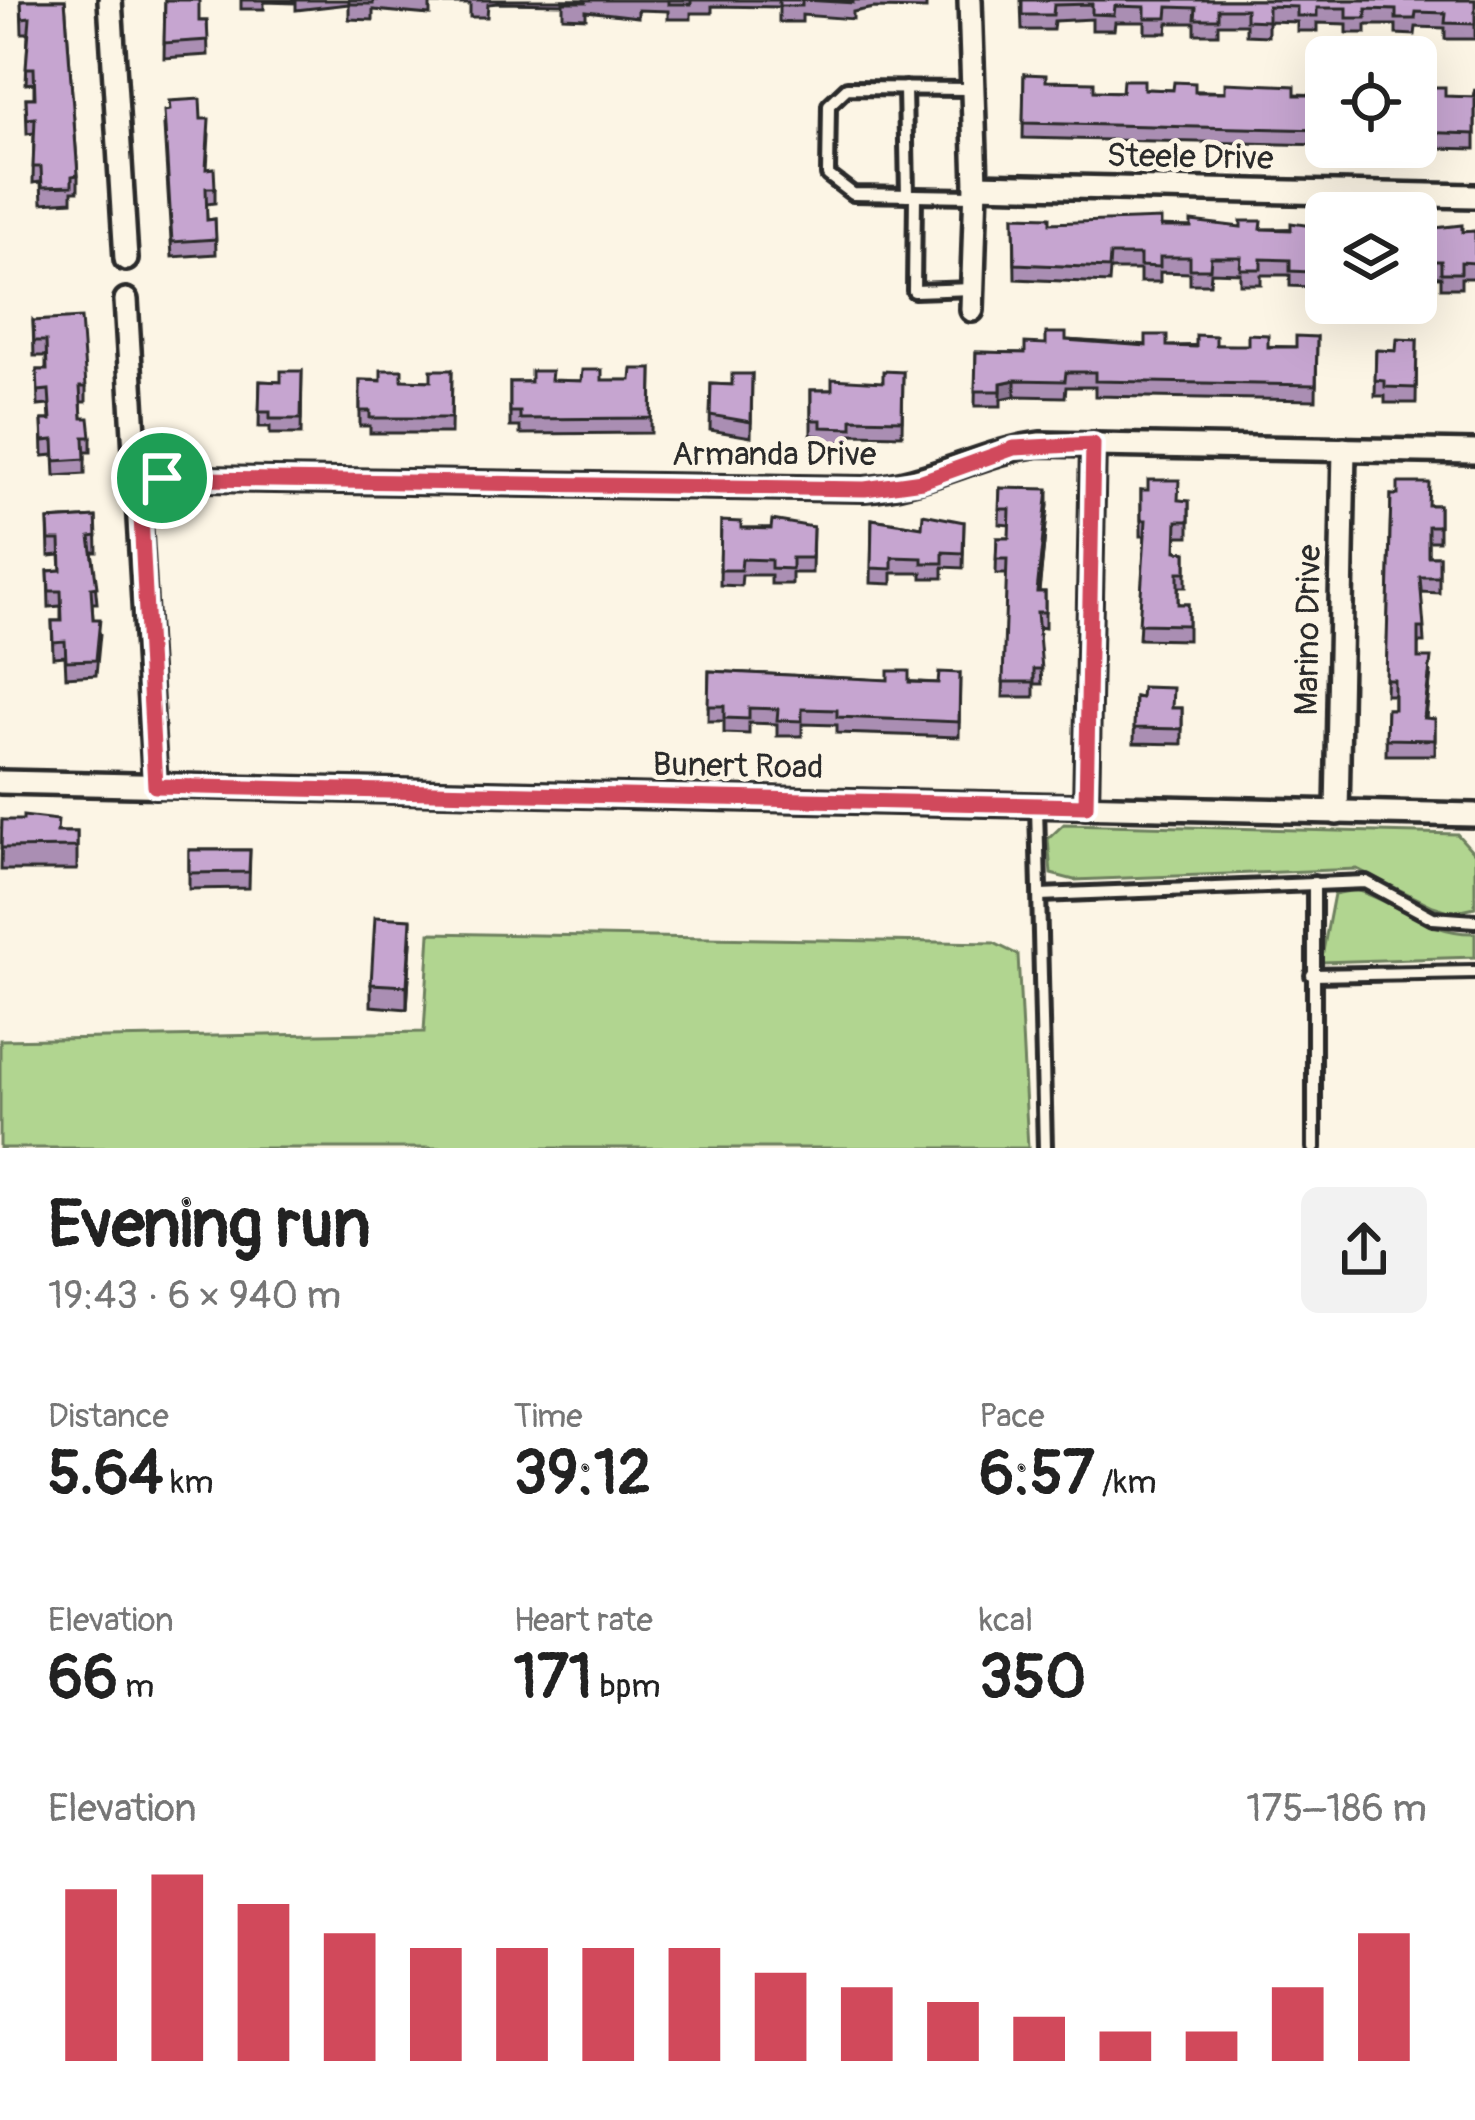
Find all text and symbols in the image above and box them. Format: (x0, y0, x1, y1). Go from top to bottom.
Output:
map controls (1305, 36, 1437, 324)
button: locate (1305, 36, 1437, 168)
street label: Steele Drive (1106, 135, 1274, 179)
button: layers (1305, 192, 1437, 324)
pin (111, 427, 213, 529)
street label: Armanda Drive (672, 434, 876, 475)
icon: arrive (129, 445, 195, 511)
street label: Marino Drive (1286, 544, 1330, 716)
street label: Bunert Road (652, 744, 824, 788)
text: Evening run (48, 1184, 371, 1267)
button: share (1301, 1187, 1427, 1313)
text: 19:43 · 6 × 940 m (48, 1271, 341, 1320)
text: Distance (48, 1396, 169, 1437)
text: Time (514, 1396, 583, 1437)
text: Pace (979, 1396, 1045, 1437)
text: 5.64 (48, 1437, 163, 1512)
text: 39:12 (514, 1437, 651, 1512)
text: 6:57 (979, 1437, 1095, 1512)
text: km (163, 1462, 214, 1503)
text: /km (1095, 1462, 1157, 1503)
text: Elevation (48, 1600, 174, 1641)
text: Heart rate (514, 1600, 653, 1641)
text: kcal (979, 1600, 1033, 1641)
text: 66 (48, 1641, 118, 1716)
text: 171 (514, 1641, 592, 1716)
text: 350 (979, 1641, 1086, 1716)
text: m (118, 1666, 154, 1707)
text: bpm (592, 1666, 661, 1707)
text: Elevation (48, 1784, 197, 1833)
text: 175–186 m (1246, 1784, 1427, 1833)

